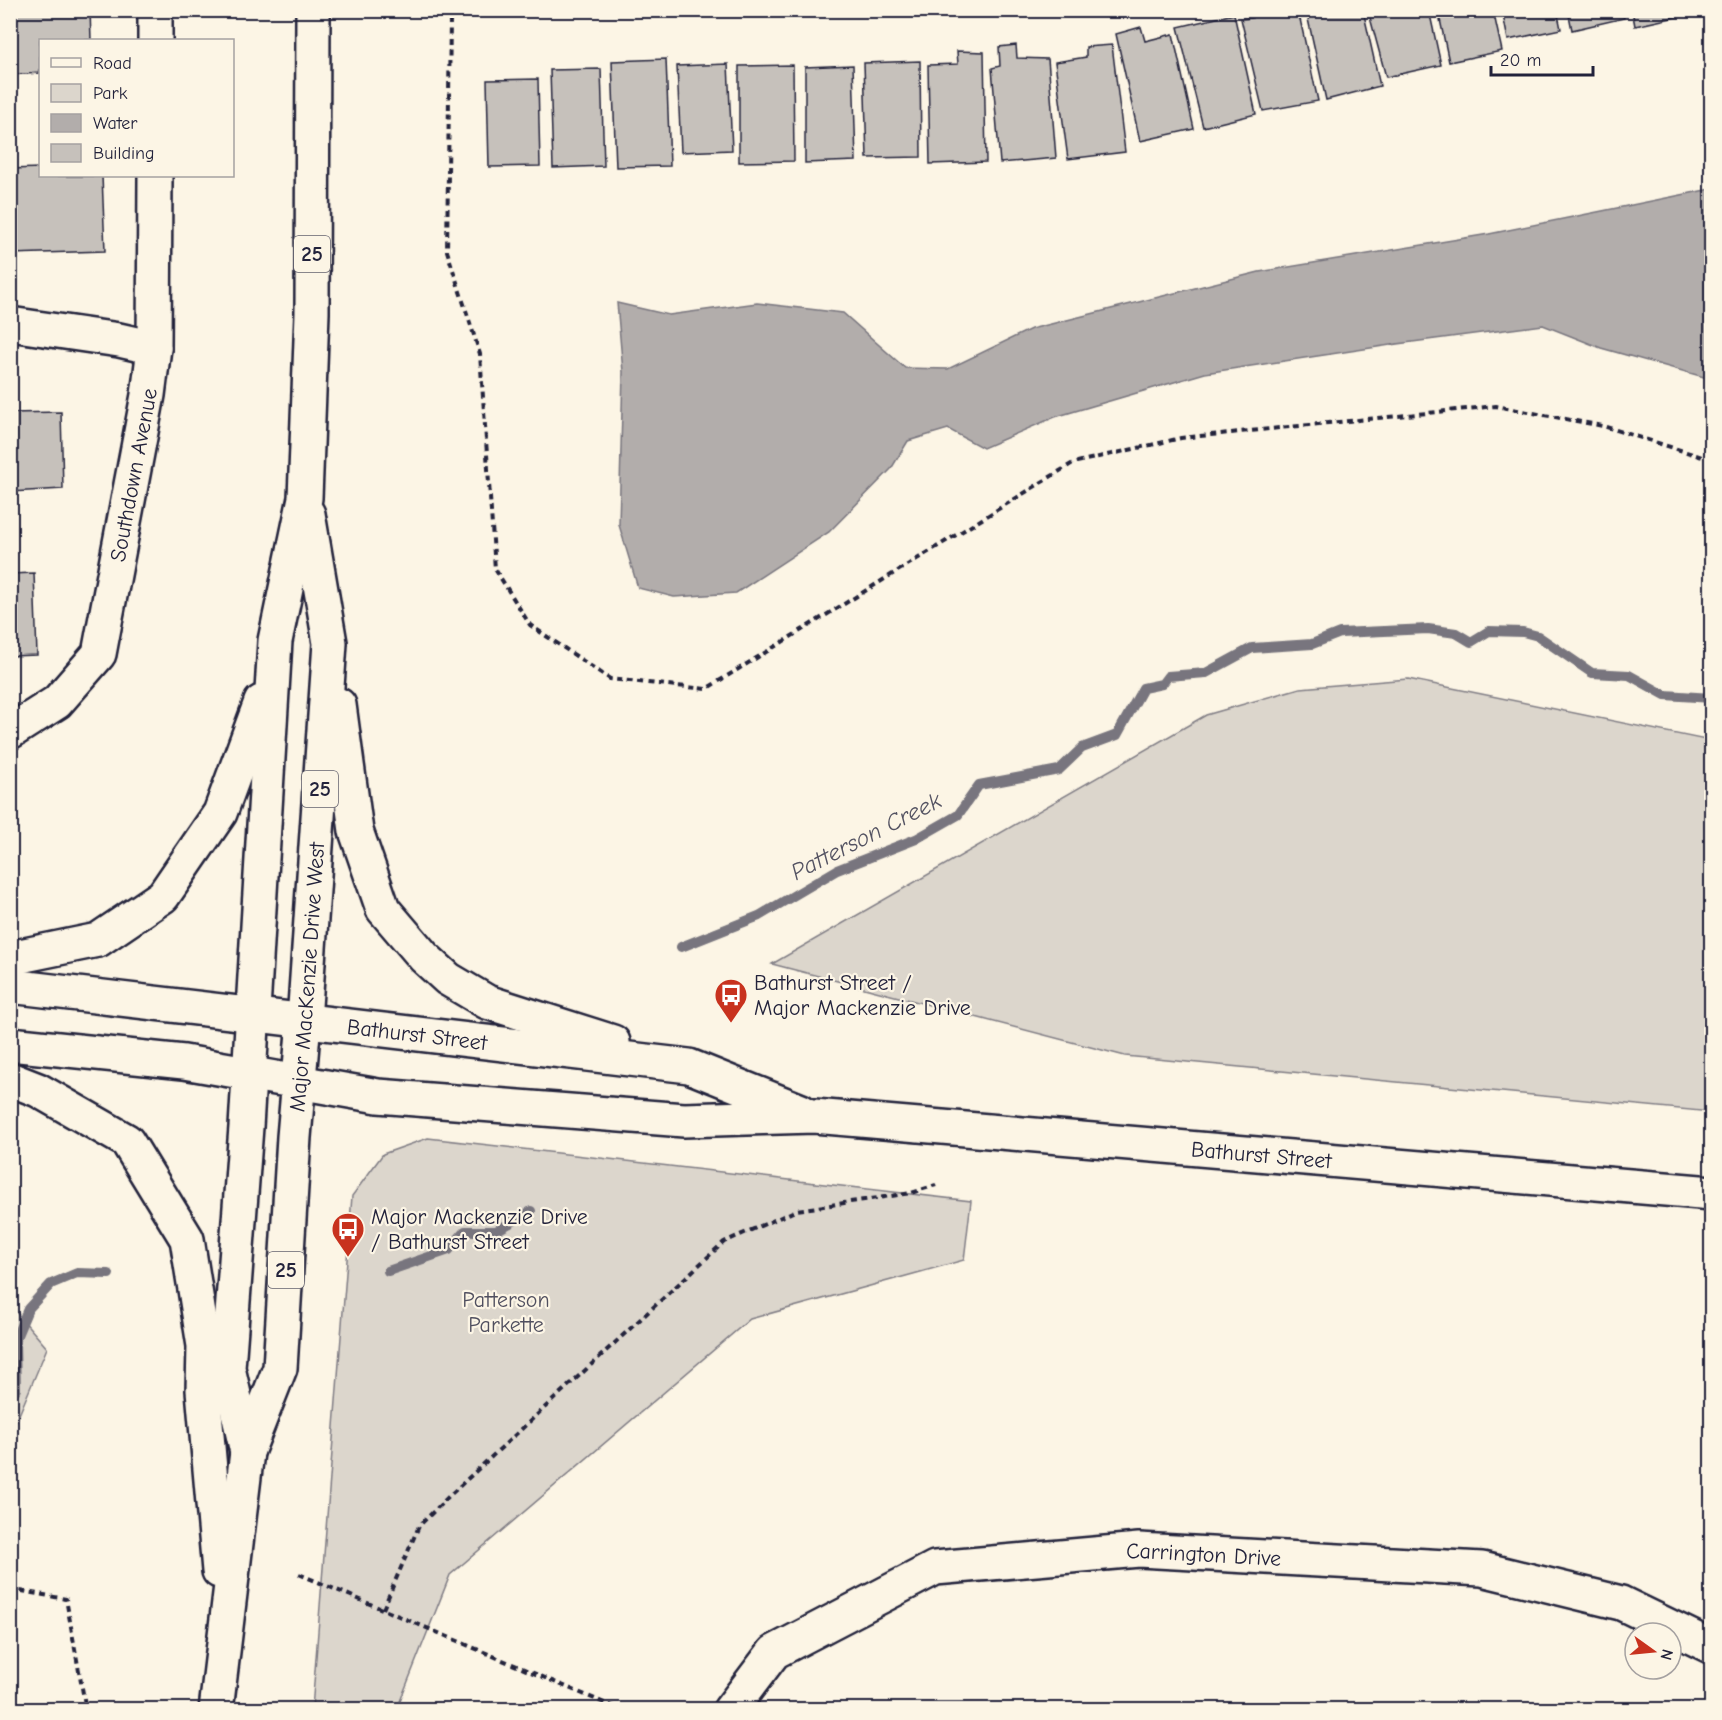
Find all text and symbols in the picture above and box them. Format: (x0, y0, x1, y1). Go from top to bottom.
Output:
legend (39, 39, 234, 177)
scale bar (1491, 39, 1593, 77)
text: 20 m (1500, 50, 1541, 71)
text: Road (93, 53, 132, 74)
text: Park (93, 83, 128, 104)
text: Water (93, 113, 138, 134)
text: Building (93, 143, 155, 164)
road number: 25 (294, 236, 330, 272)
street label: Southdown Avenue (105, 387, 163, 564)
road number: 25 (302, 771, 338, 807)
water label: Patterson Creek (786, 786, 946, 886)
street label: Major MacKenzie Drive West (284, 841, 330, 1113)
place label: Bathurst Street / Major Mackenzie Drive (754, 970, 971, 1021)
bus stop icon: Bathurst Street / Major Mackenzie Drive (713, 977, 749, 1024)
street label: Bathurst Street (346, 1014, 489, 1056)
street label: Bathurst Street (1190, 1136, 1333, 1174)
place label: Major Mackenzie Drive / Bathurst Street (371, 1204, 588, 1255)
bus stop icon: Major Mackenzie Drive / Bathurst Street (330, 1211, 366, 1258)
road number: 25 (268, 1252, 304, 1288)
park label: Patterson Parkette (462, 1287, 550, 1338)
street label: Carrington Drive (1125, 1538, 1282, 1572)
north arrow (1623, 1621, 1683, 1681)
text: N (1656, 1647, 1677, 1662)

